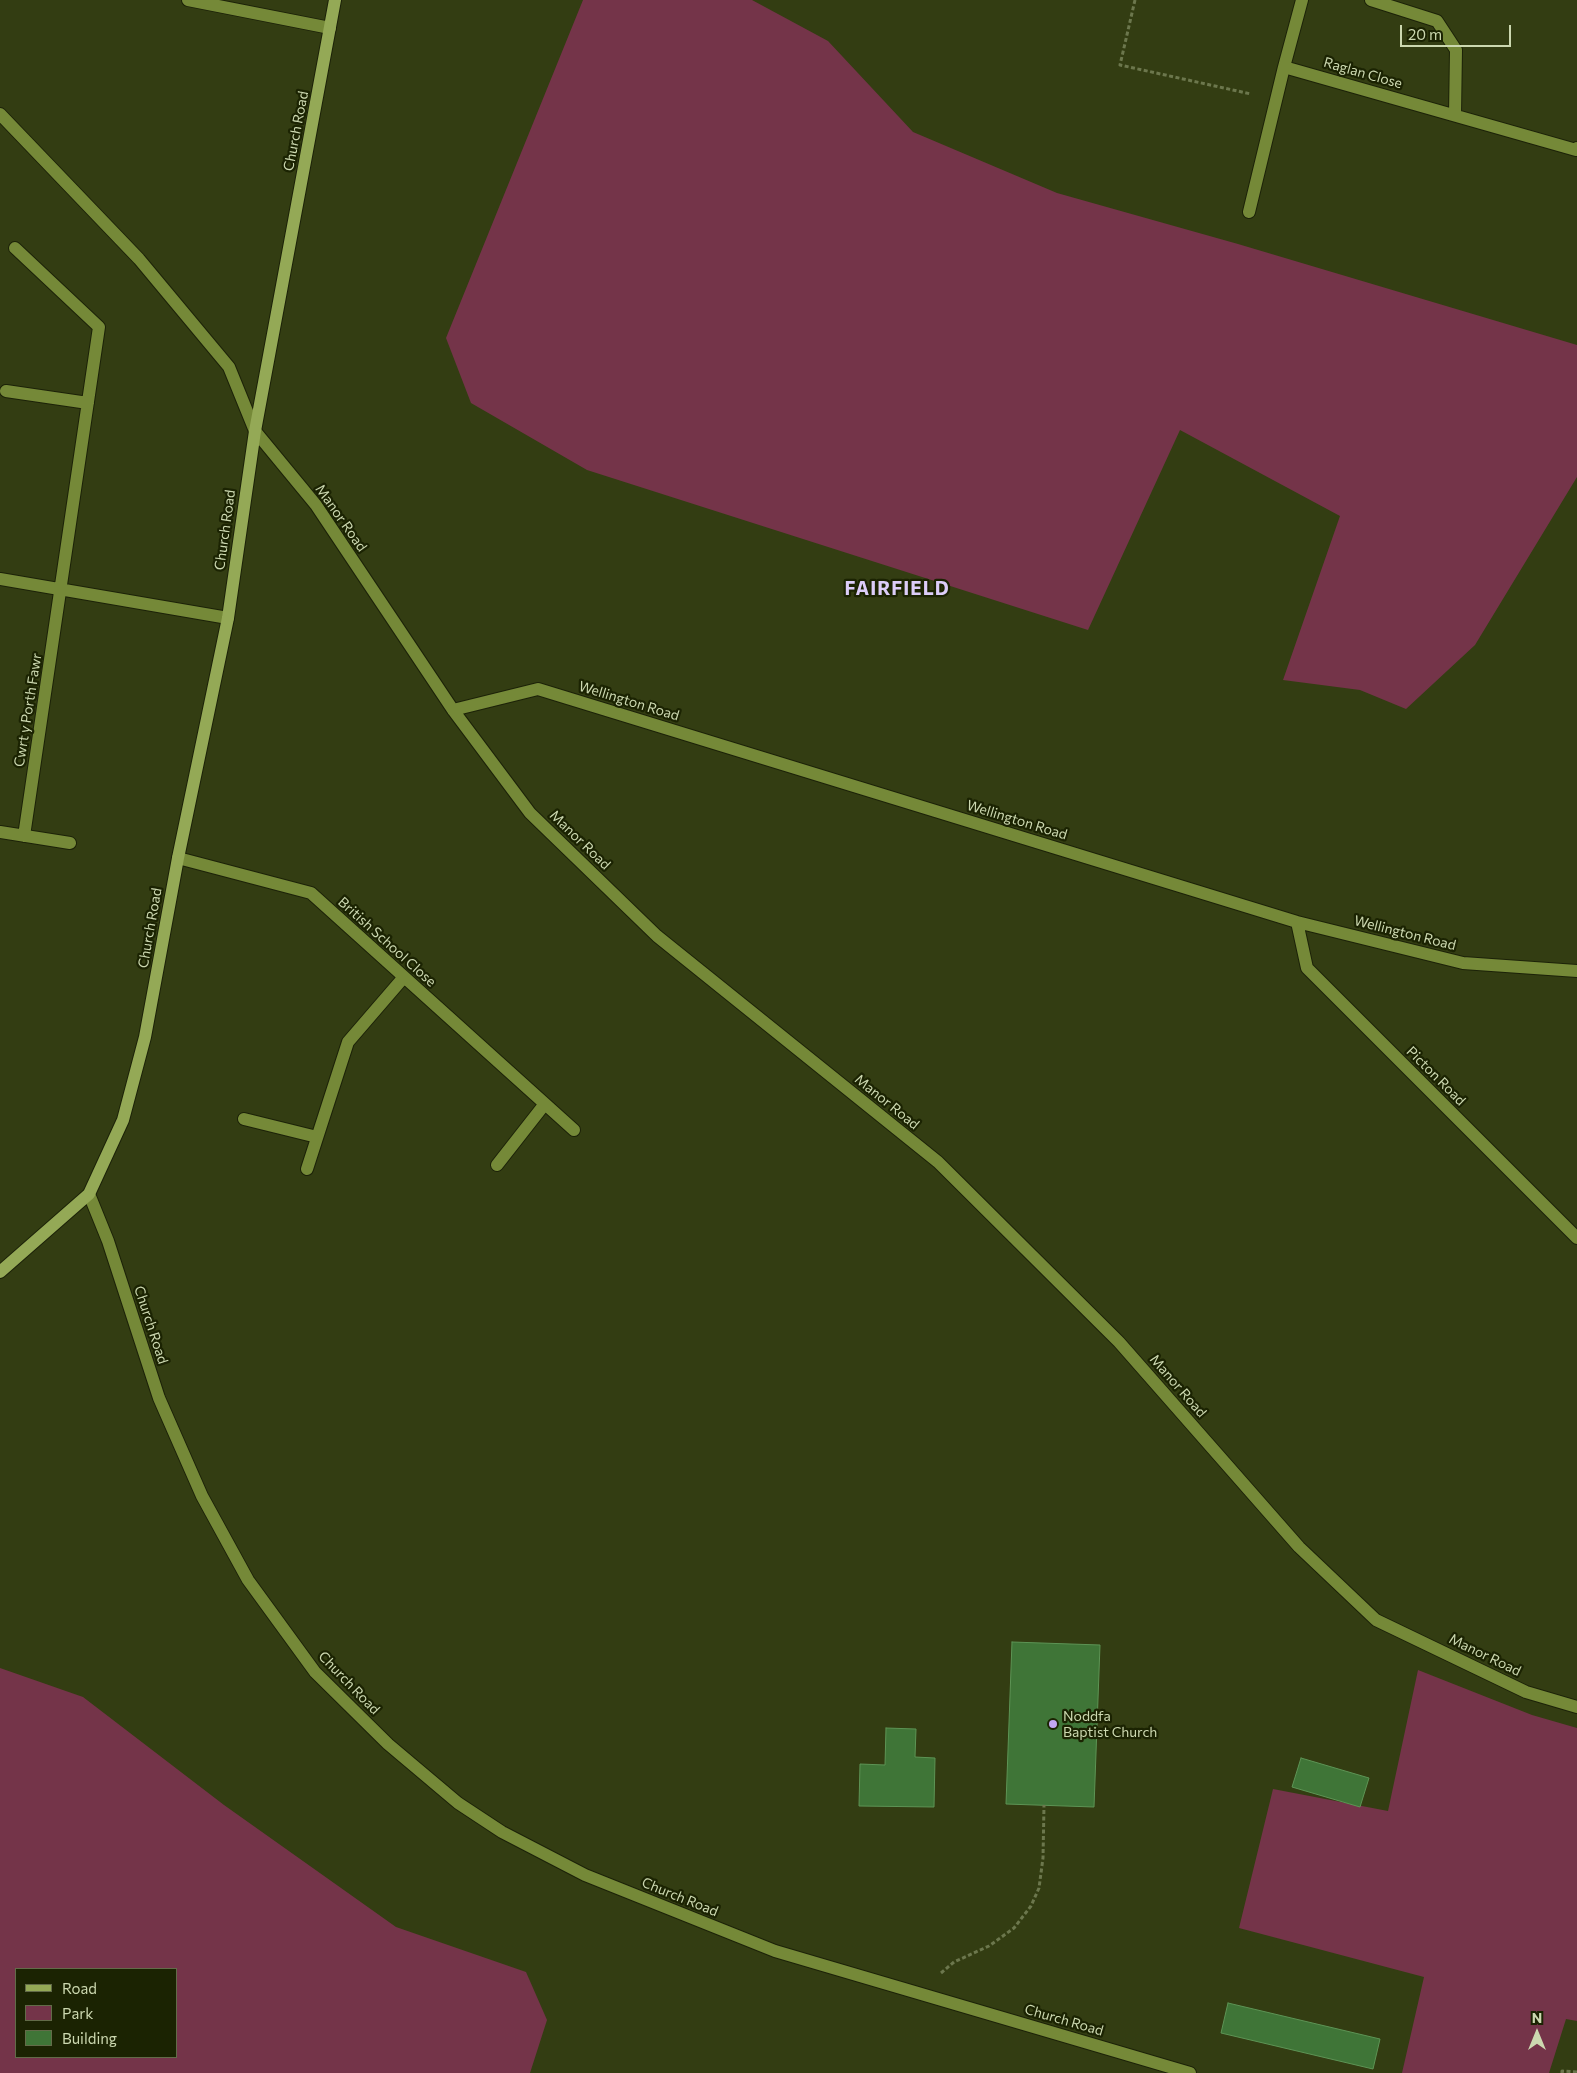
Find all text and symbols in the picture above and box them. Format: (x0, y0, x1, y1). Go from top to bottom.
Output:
scale bar (1402, 15, 1513, 47)
text: 20 m (1408, 25, 1442, 43)
street label: Raglan Close (1322, 54, 1404, 92)
street label: Church Road (280, 90, 312, 172)
street label: Manor Road (312, 481, 370, 555)
street label: Church Road (211, 489, 239, 571)
district label: FAIRFIELD (843, 578, 951, 600)
street label: Cwrt y Porth Fawr (11, 652, 45, 768)
street label: Wellington Road (577, 678, 681, 724)
street label: Wellington Road (965, 797, 1069, 843)
street label: Manor Road (546, 807, 614, 873)
street label: Church Road (135, 887, 165, 969)
street label: British School Close (335, 894, 439, 990)
street label: Wellington Road (1352, 912, 1458, 954)
street label: Picton Road (1403, 1043, 1469, 1109)
street label: Manor Road (851, 1071, 923, 1133)
street label: Church Road (130, 1284, 172, 1366)
street label: Manor Road (1146, 1351, 1210, 1421)
street label: Manor Road (1446, 1630, 1524, 1680)
street label: Church Road (315, 1648, 383, 1718)
place label: Noddfa Baptist Church (1063, 1708, 1157, 1740)
marker: Noddfa Baptist Church (1047, 1718, 1059, 1730)
street label: Church Road (639, 1874, 721, 1920)
legend (15, 1968, 178, 2058)
text: Road (62, 1979, 97, 1997)
street label: Church Road (1023, 2001, 1105, 2039)
text: Park (62, 2004, 93, 2022)
north arrow (1512, 2008, 1562, 2058)
text: N (1532, 2009, 1542, 2026)
text: Building (62, 2029, 117, 2047)

